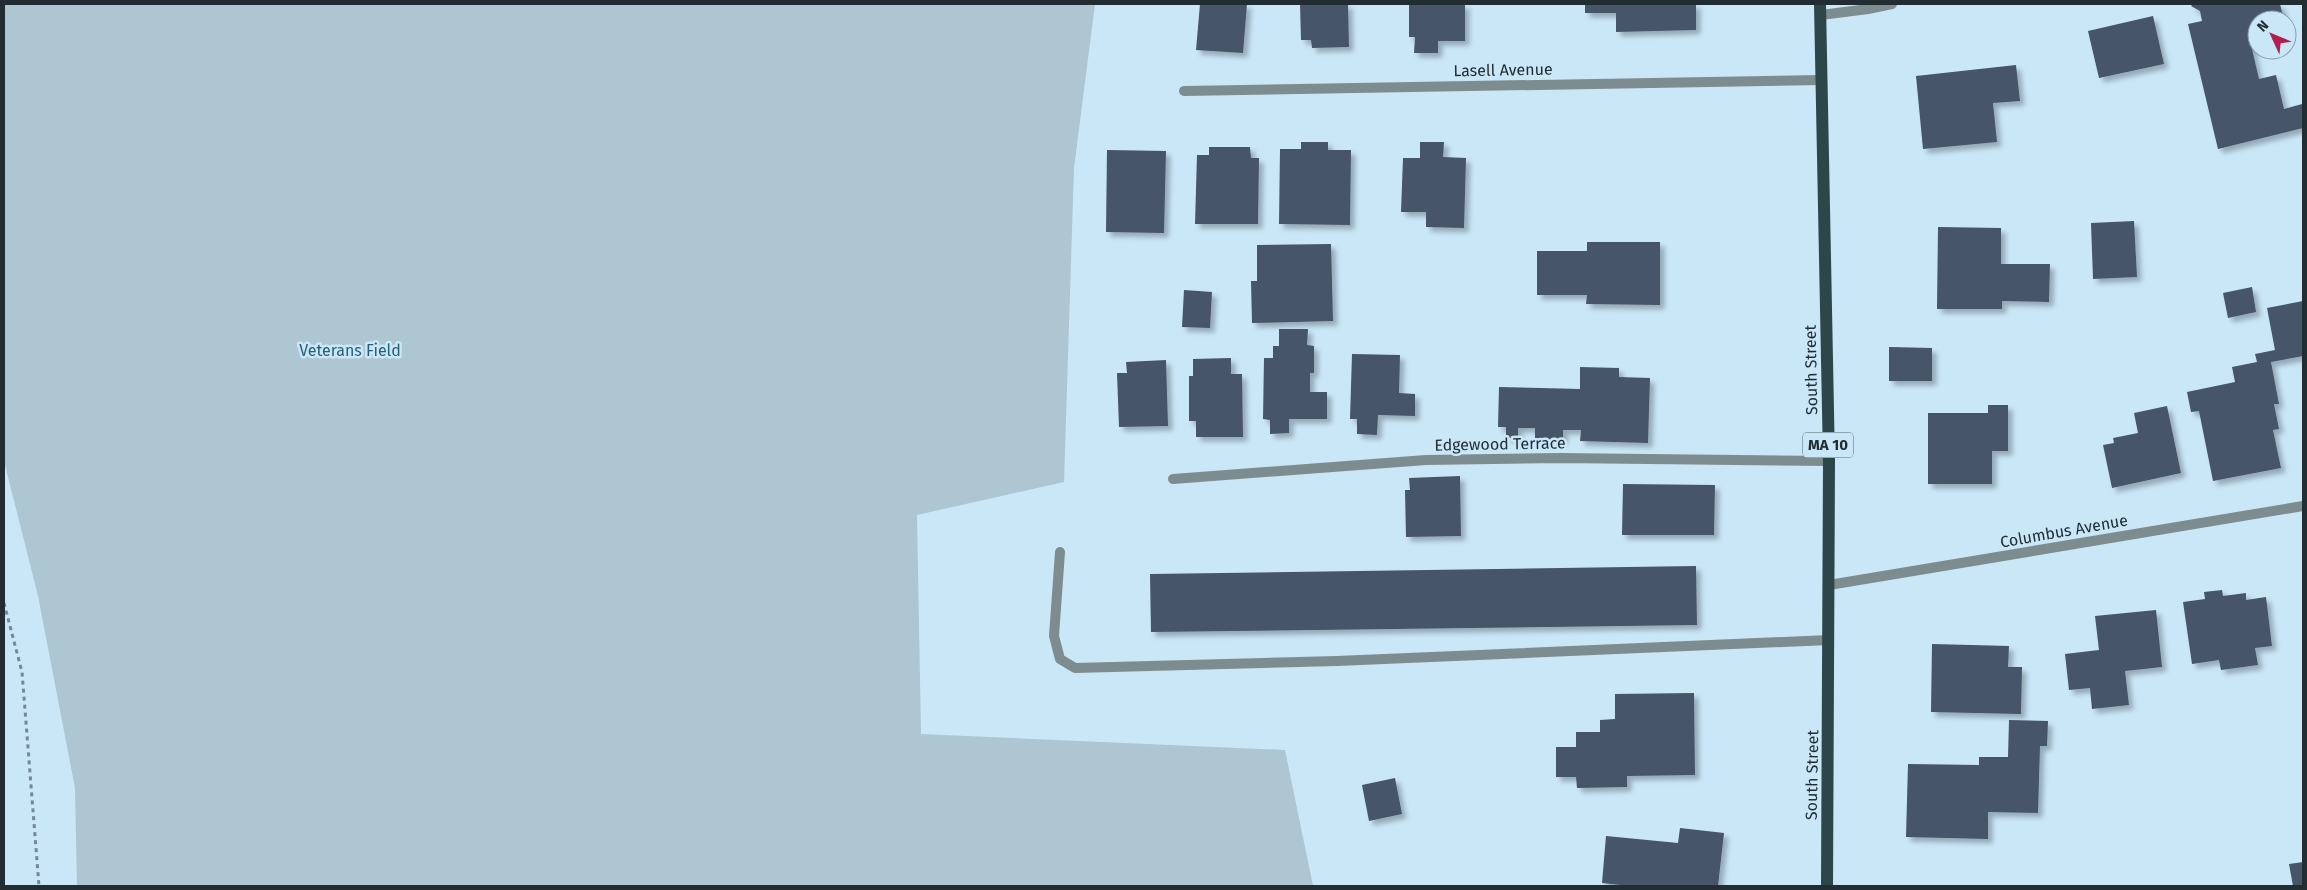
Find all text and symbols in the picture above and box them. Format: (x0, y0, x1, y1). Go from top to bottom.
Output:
north arrow (2247, 10, 2297, 60)
text: N (2254, 17, 2272, 36)
street label: Lasell Avenue (1453, 60, 1553, 80)
street label: South Street (1801, 325, 1821, 415)
park label: Veterans Field (299, 341, 401, 360)
road number: MA 10 (1803, 432, 1853, 458)
street label: Edgewood Terrace (1434, 433, 1566, 455)
street label: Columbus Avenue (1999, 510, 2129, 552)
street label: South Street (1802, 730, 1822, 820)

